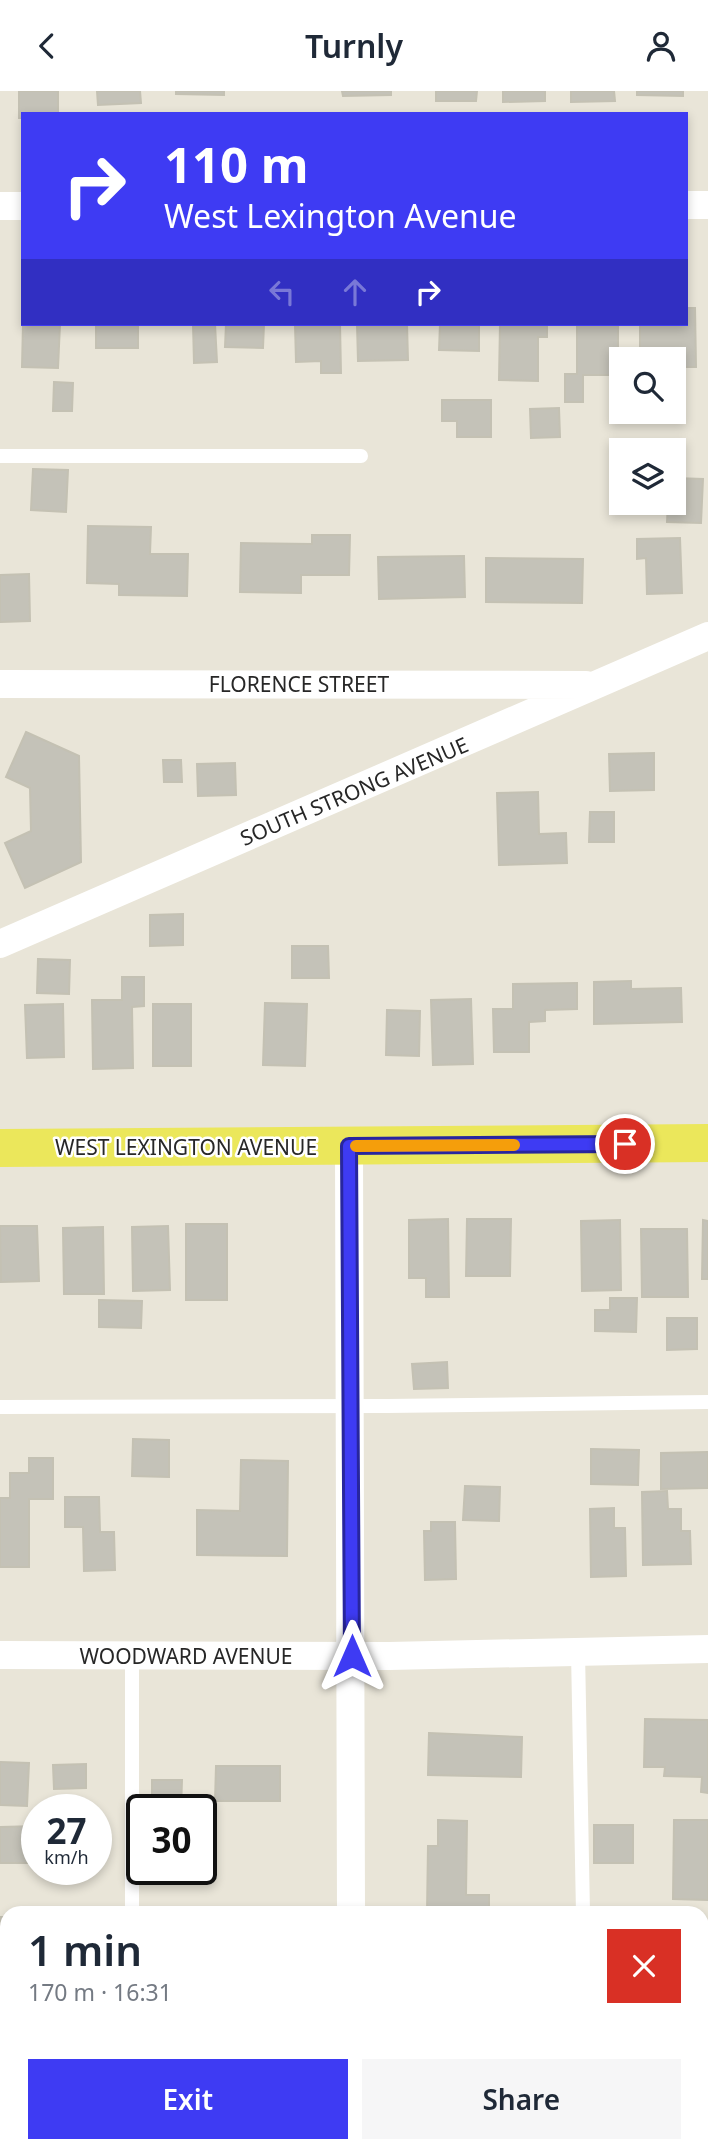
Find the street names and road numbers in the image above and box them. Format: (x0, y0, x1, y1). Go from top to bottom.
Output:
street label: FLORENCE STREET (209, 670, 389, 698)
street label: SOUTH STRONG AVENUE (236, 730, 472, 852)
street label: WEST LEXINGTON AVENUE (55, 1133, 317, 1161)
street label: WOODWARD AVENUE (79, 1642, 293, 1670)

